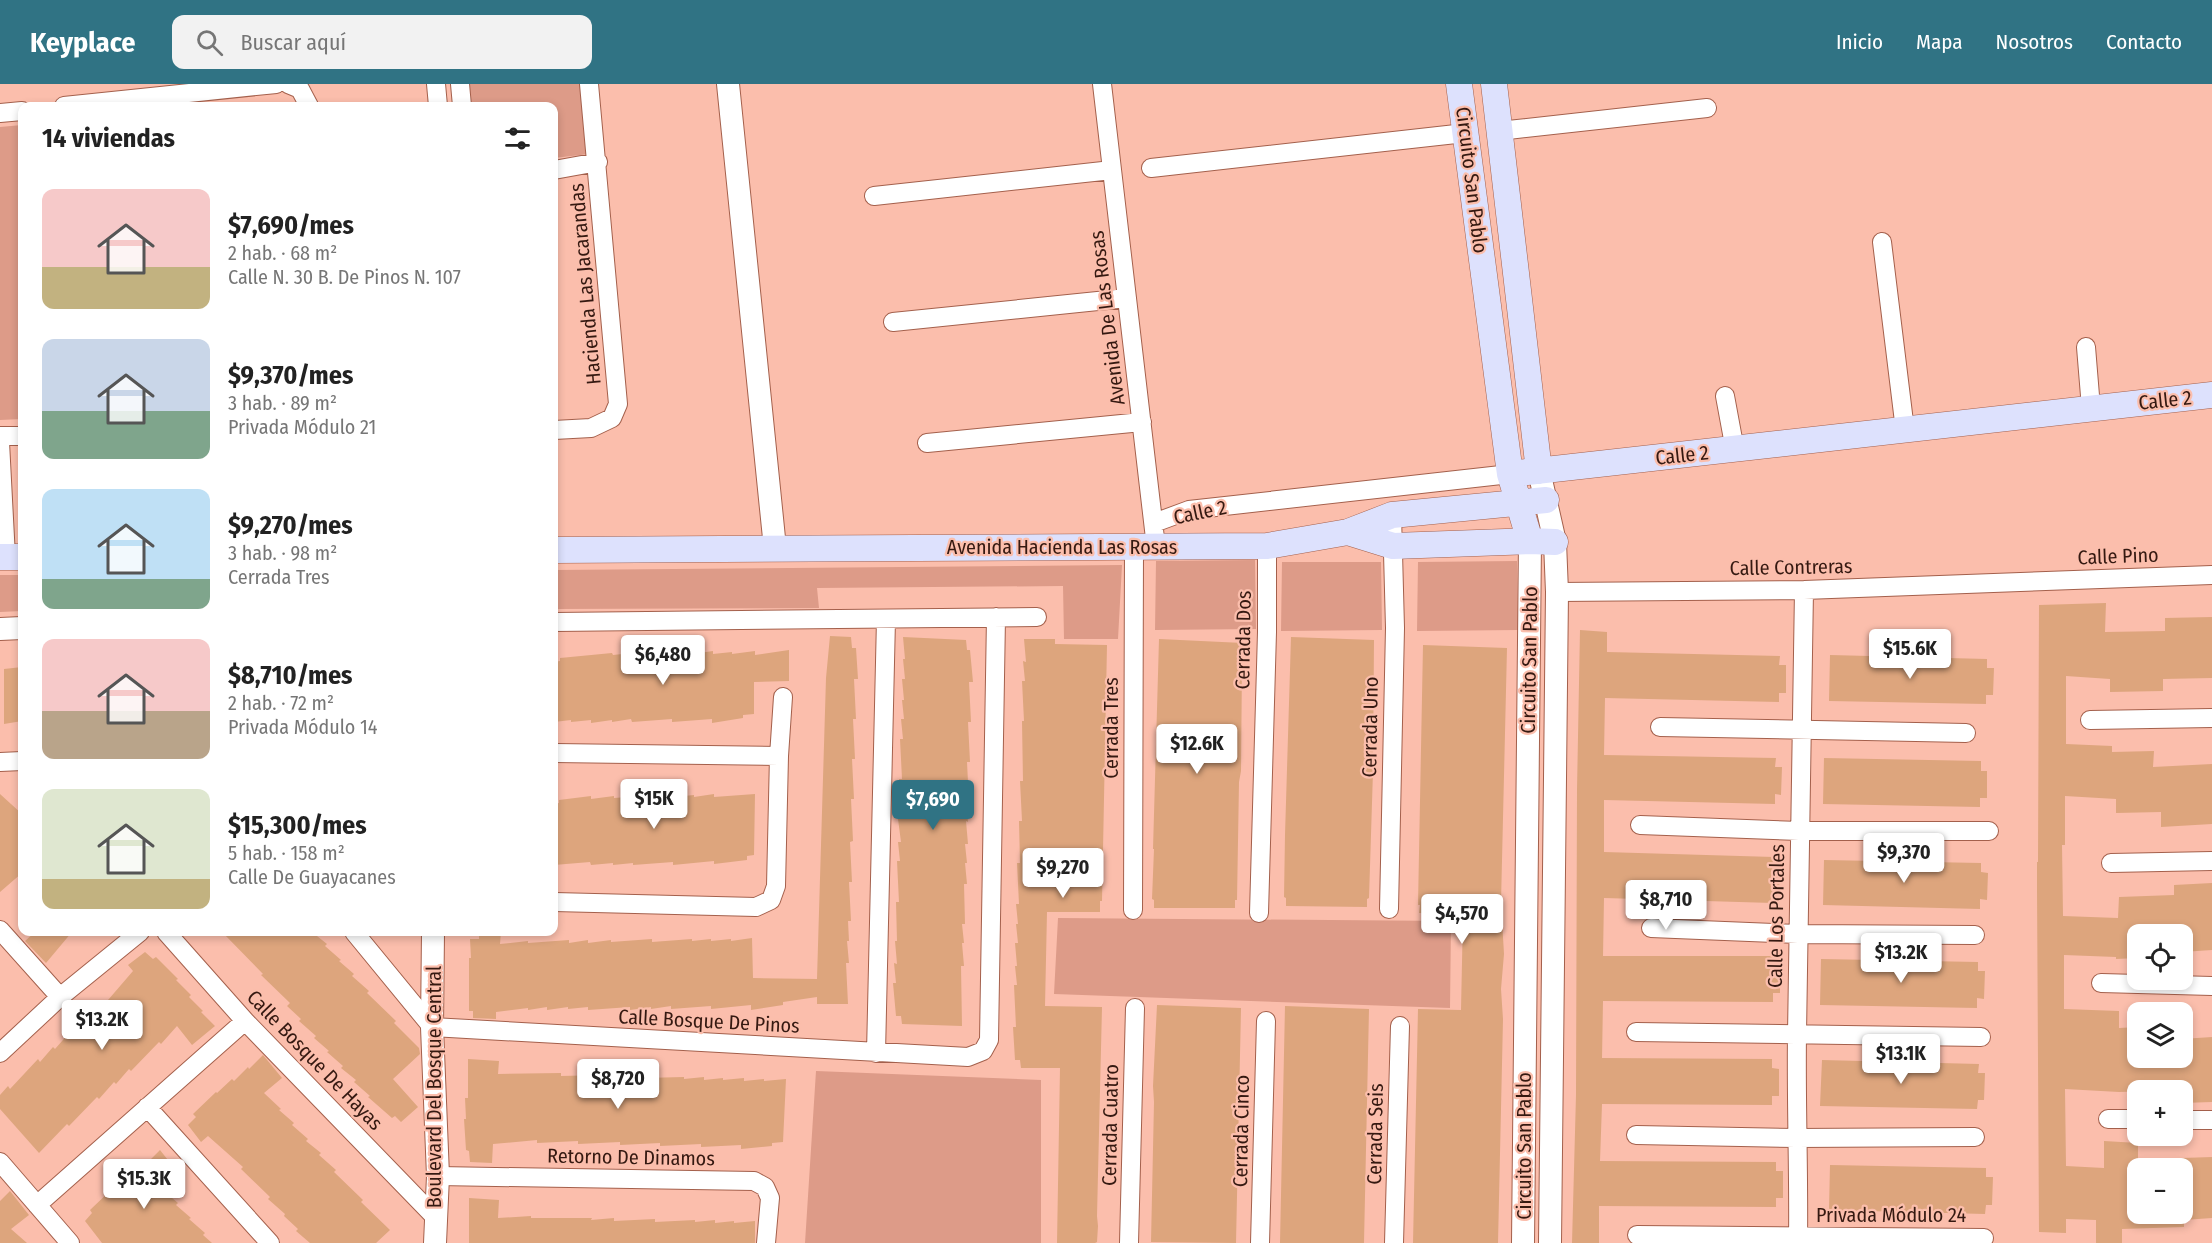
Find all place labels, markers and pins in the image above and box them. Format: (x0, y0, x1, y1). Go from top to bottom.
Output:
pin: $15.6K (1861, 629, 1959, 680)
pin: $6,480 (614, 635, 712, 686)
pin: $12.6K (1148, 724, 1246, 775)
pin: $15K (618, 779, 690, 830)
pin: $7,690 (884, 780, 982, 831)
pin: $9,370 (1855, 833, 1953, 884)
pin: $9,270 (1014, 848, 1112, 899)
pin: $8,710 (1617, 880, 1715, 931)
pin: $4,570 (1413, 894, 1511, 945)
pin: $13.2K (1852, 933, 1950, 984)
pin: $13.2K (53, 1000, 151, 1051)
pin: $13.1K (1852, 1034, 1950, 1085)
pin: $8,720 (569, 1059, 667, 1110)
pin: $15.3K (95, 1159, 193, 1210)

